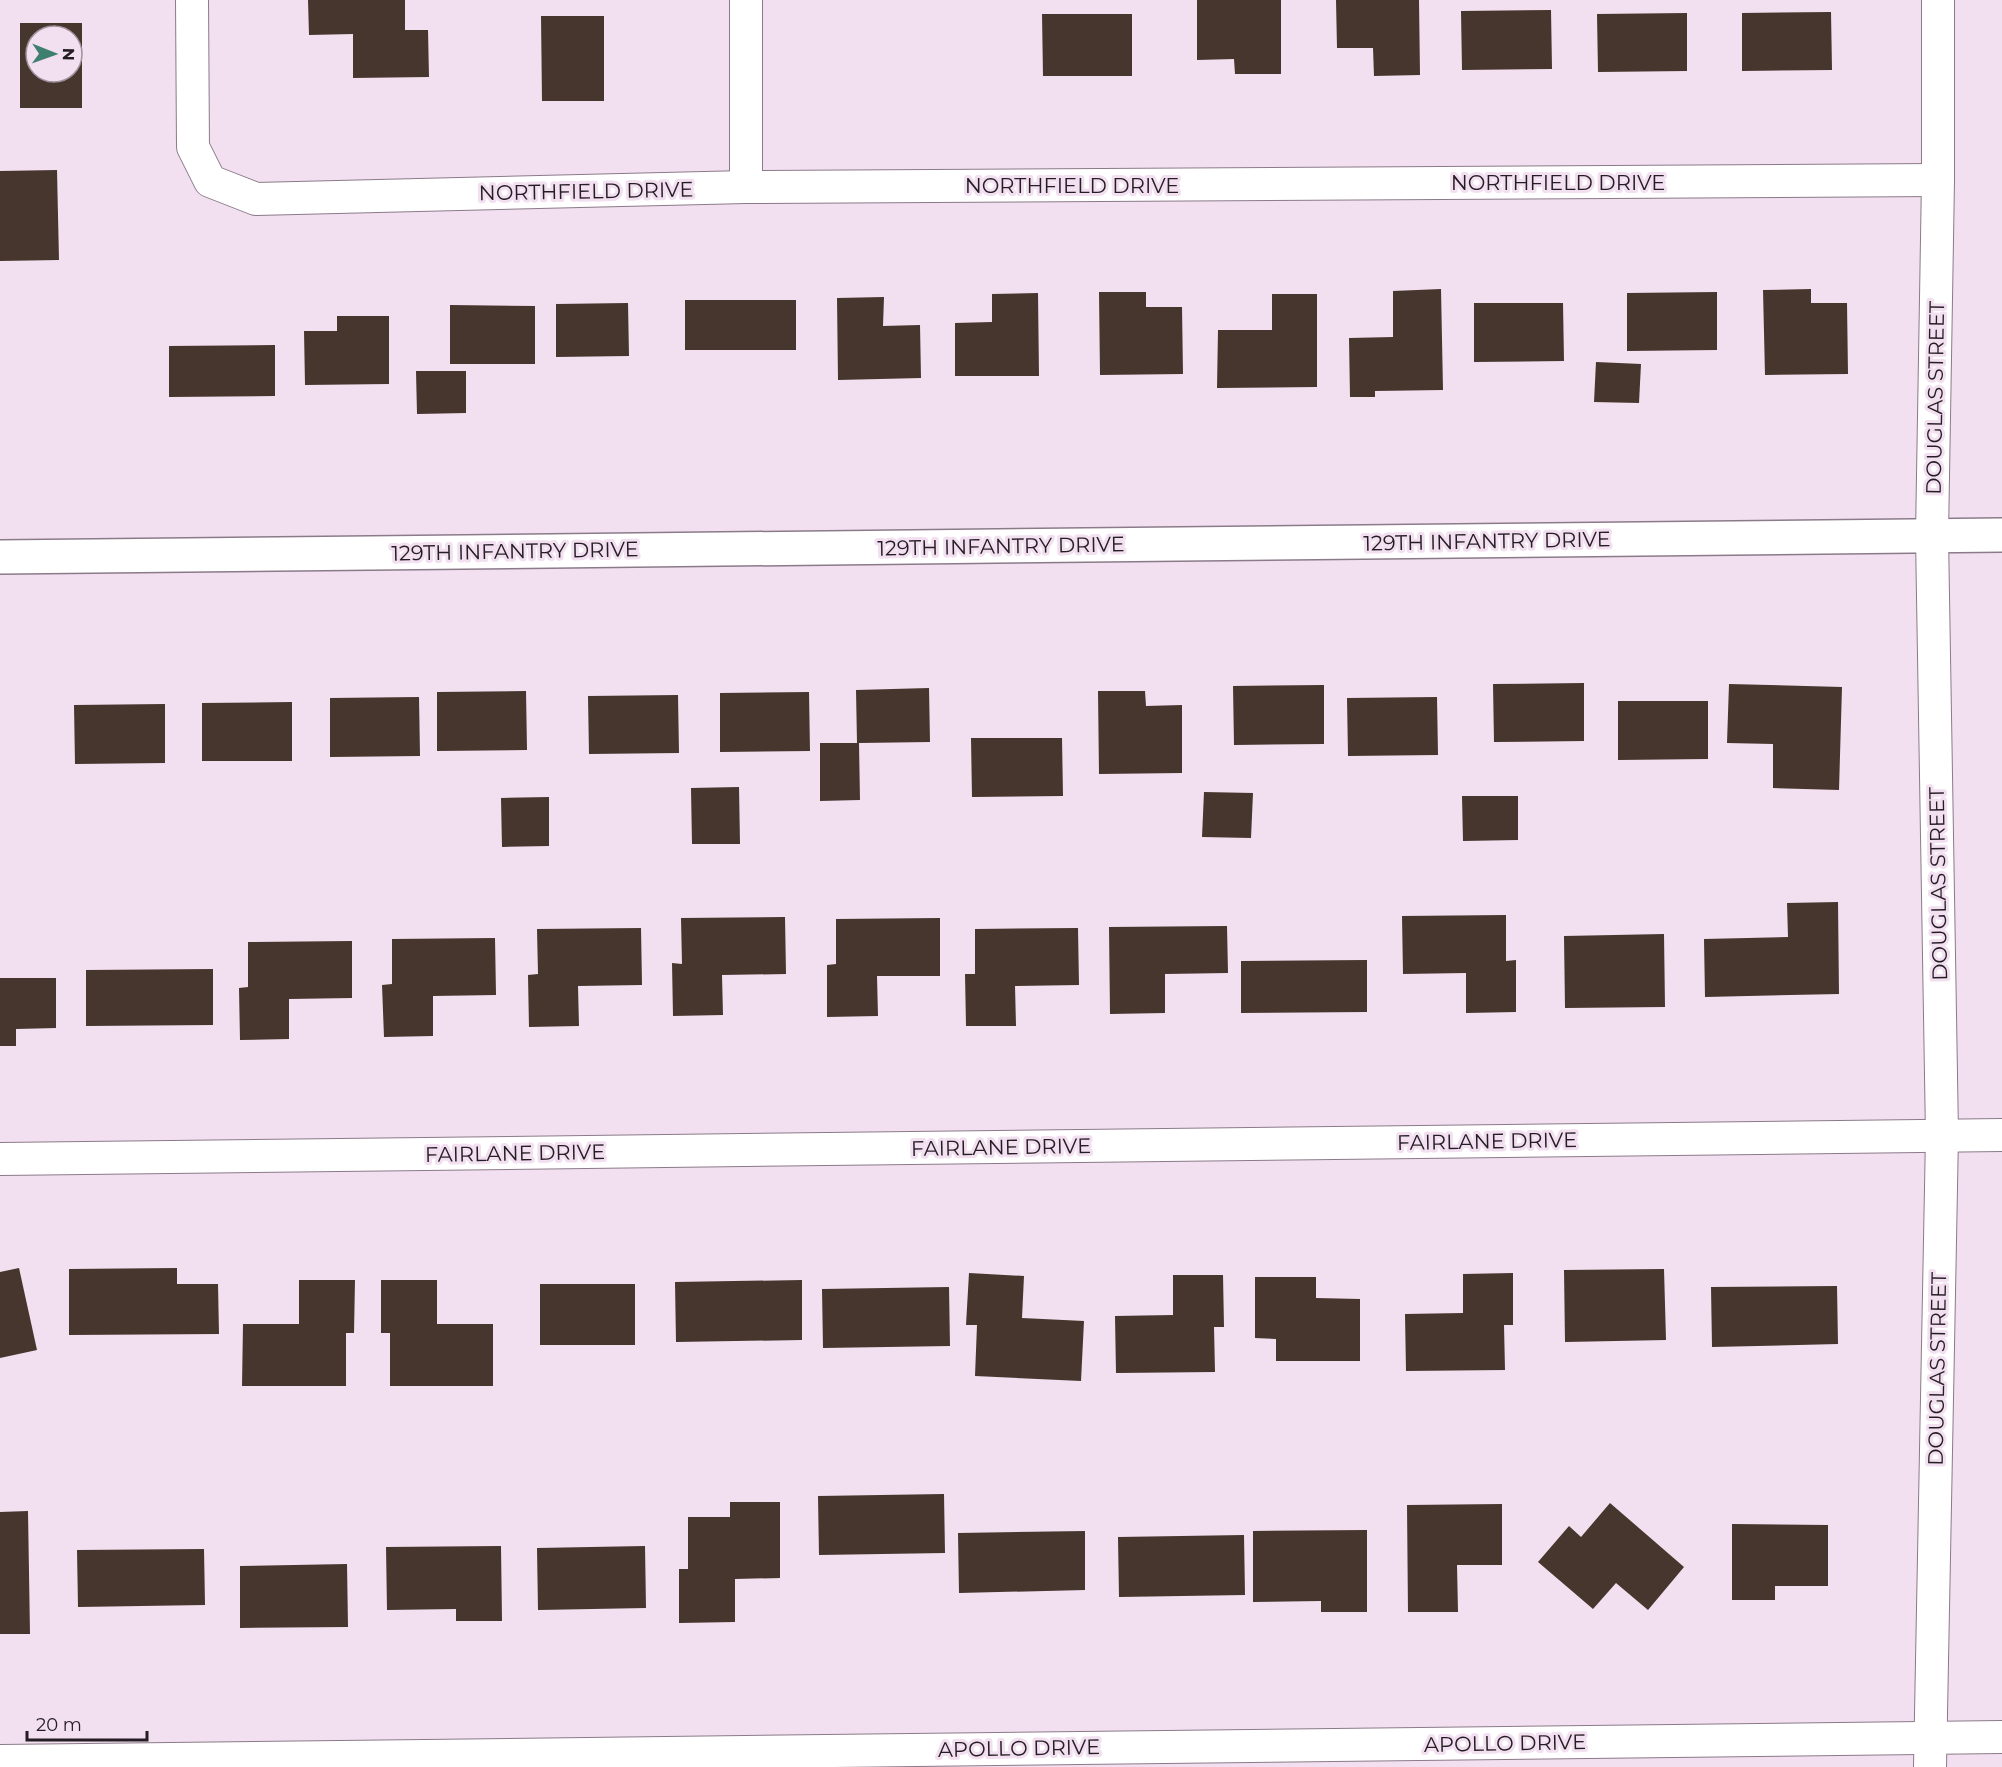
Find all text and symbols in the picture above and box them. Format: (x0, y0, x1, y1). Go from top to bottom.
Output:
north arrow (24, 24, 84, 84)
text: N (59, 48, 78, 61)
street label: NORTHFIELD DRIVE (1451, 170, 1665, 195)
street label: NORTHFIELD DRIVE (965, 173, 1179, 198)
street label: NORTHFIELD DRIVE (478, 177, 694, 205)
street label: DOUGLAS STREET (1921, 301, 1949, 495)
street label: 129TH INFANTRY DRIVE (1363, 526, 1611, 556)
street label: 129TH INFANTRY DRIVE (877, 531, 1125, 561)
street label: 129TH INFANTRY DRIVE (391, 536, 639, 566)
street label: DOUGLAS STREET (1924, 787, 1952, 981)
street label: FAIRLANE DRIVE (1397, 1127, 1577, 1155)
street label: FAIRLANE DRIVE (911, 1133, 1091, 1161)
street label: FAIRLANE DRIVE (425, 1139, 605, 1167)
street label: DOUGLAS STREET (1923, 1272, 1951, 1466)
scale bar (27, 1704, 147, 1742)
text: 20 m (36, 1714, 82, 1736)
street label: APOLLO DRIVE (1424, 1729, 1586, 1757)
street label: APOLLO DRIVE (938, 1734, 1100, 1762)

